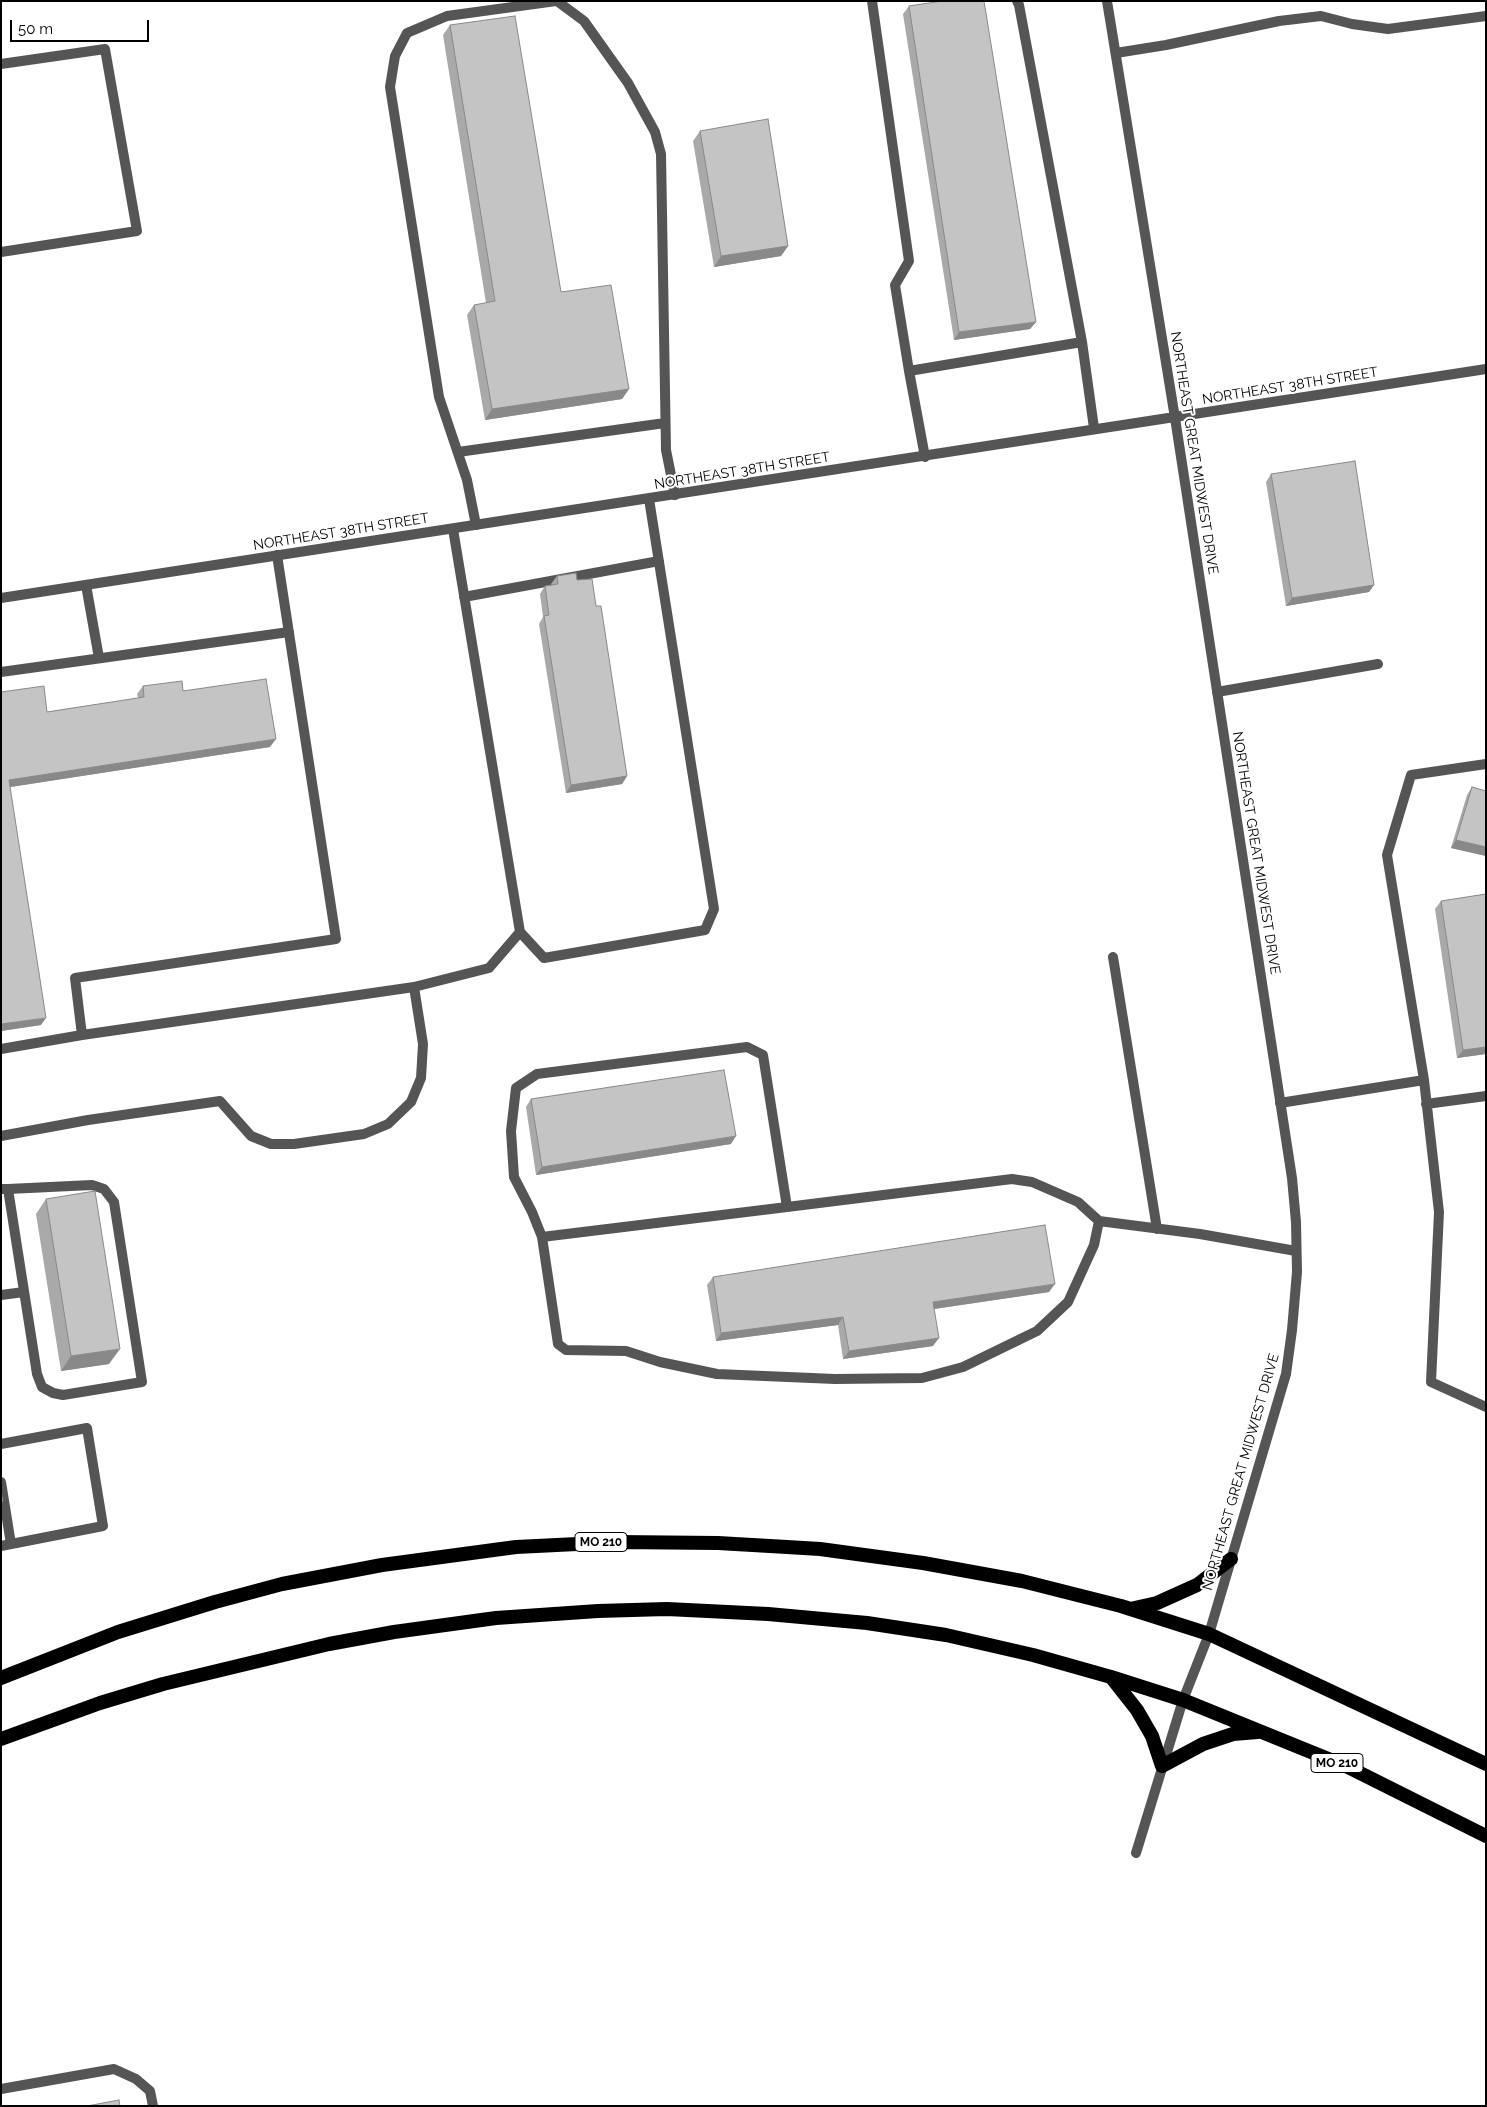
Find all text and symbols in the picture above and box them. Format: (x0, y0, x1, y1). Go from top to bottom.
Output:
scale bar (12, 10, 151, 42)
text: 50 m (18, 20, 53, 38)
street label: NORTHEAST GREAT MIDWEST DRIVE (1166, 330, 1222, 576)
street label: NORTHEAST 38TH STREET (1201, 364, 1379, 408)
street label: NORTHEAST 38TH STREET (653, 449, 831, 493)
street label: NORTHEAST 38TH STREET (252, 510, 430, 554)
street label: NORTHEAST GREAT MIDWEST DRIVE (1228, 730, 1284, 976)
street label: NORTHEAST GREAT MIDWEST DRIVE (1199, 1352, 1283, 1592)
road number: MO 210 (575, 1532, 627, 1551)
road number: MO 210 (1311, 1754, 1363, 1772)

